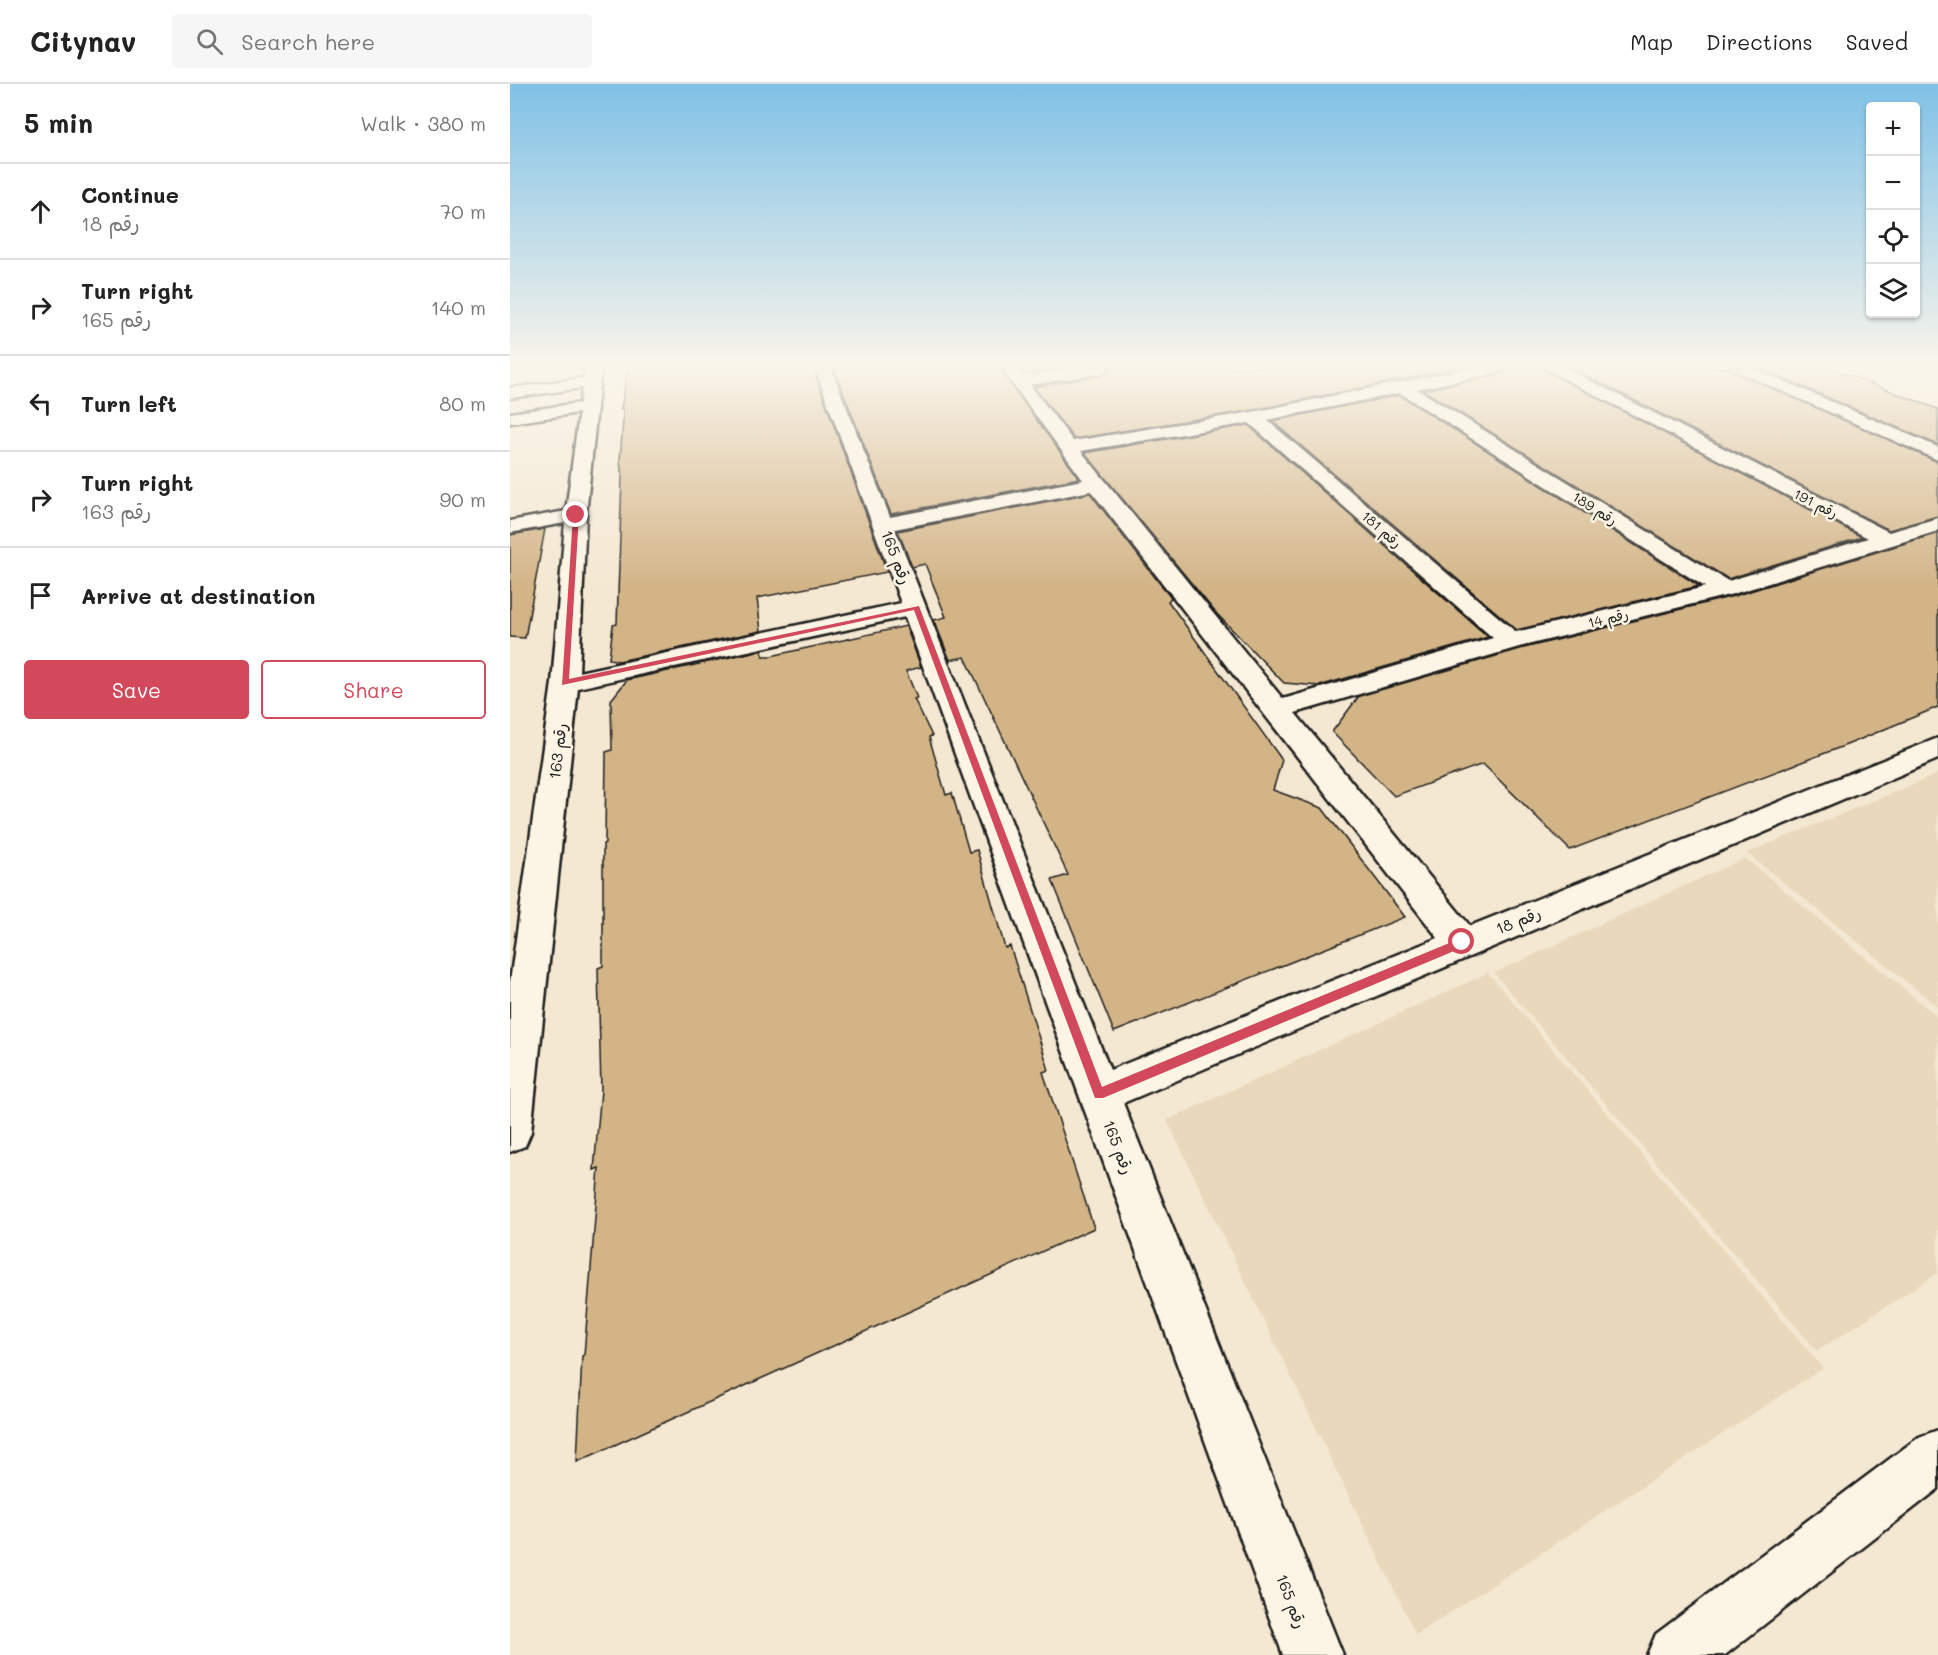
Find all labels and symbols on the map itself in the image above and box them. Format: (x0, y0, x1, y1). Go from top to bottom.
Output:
street label: رقم 191 (1790, 484, 1841, 524)
street label: رقم 189 (1568, 487, 1621, 531)
route end (562, 501, 588, 527)
street label: رقم 181 (1357, 506, 1406, 553)
street label: رقم 165 (874, 527, 917, 588)
street label: رقم 14 (1586, 604, 1631, 634)
street label: رقم 163 (543, 722, 574, 781)
street label: رقم 18 (1492, 901, 1545, 941)
route start (1448, 928, 1474, 954)
street label: رقم 165 (1096, 1117, 1139, 1178)
street label: رقم 165 (1269, 1571, 1312, 1632)

